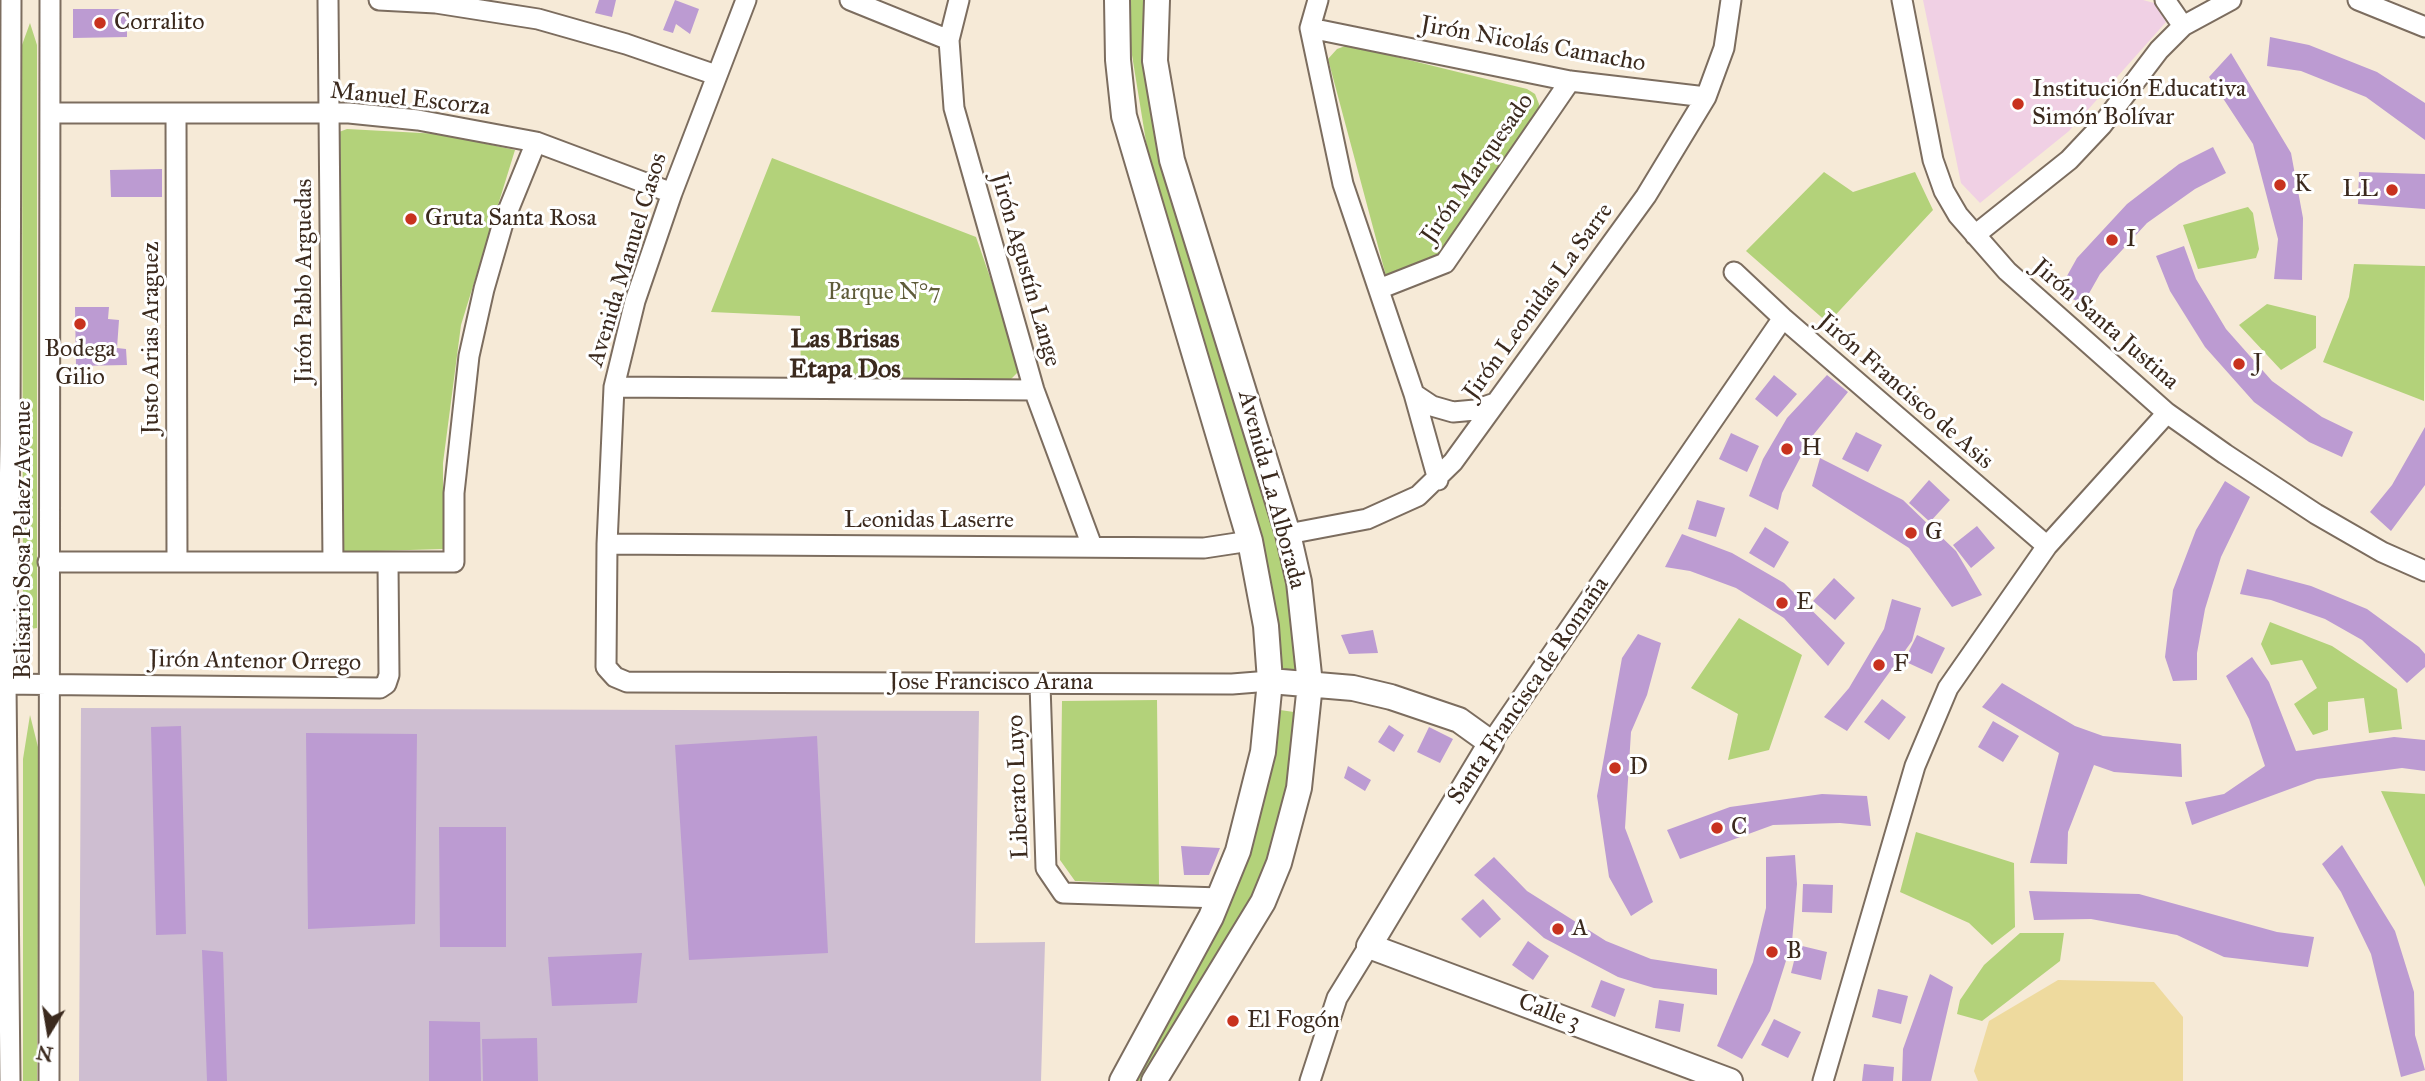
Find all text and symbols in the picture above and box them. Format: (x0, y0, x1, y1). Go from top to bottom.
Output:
place label: Corralito (114, 9, 204, 37)
street label: Jirón Nicolás Camacho (1418, 11, 1648, 79)
marker: Corralito (92, 15, 108, 31)
place label: Institución Educativa Simón Bolívar (2032, 76, 2246, 132)
street label: Manuel Escorza (329, 77, 491, 123)
street label: Jirón Marquesado (1415, 88, 1541, 250)
marker: Institución Educativa Simón Bolívar (2010, 96, 2026, 112)
street label: Avenida Manuel Casos (582, 150, 674, 370)
street label: Jirón Agustín Lange (984, 170, 1066, 370)
place label: K (2294, 171, 2311, 199)
place label: LL (2343, 176, 2378, 204)
marker: K (2272, 177, 2288, 193)
street label: Jirón Pablo Arguedas (291, 179, 319, 383)
marker: LL (2384, 182, 2400, 198)
street label: Jirón Leonidas La Sarre (1458, 198, 1620, 406)
place label: Gruta Santa Rosa (425, 205, 597, 233)
marker: Gruta Santa Rosa (403, 211, 419, 227)
place label: I (2126, 226, 2136, 254)
marker: I (2104, 232, 2120, 248)
street label: Justo Arias Araguez (138, 241, 166, 435)
street label: Jirón Santa Justina (2026, 253, 2184, 397)
park label: Parque N°7 (827, 279, 941, 307)
street label: Jirón Francisco de Asis (1811, 308, 1999, 476)
marker: Bodega Gilio (72, 316, 88, 332)
district label: Las Brisas Etapa Dos (789, 325, 901, 386)
place label: Bodega Gilio (44, 336, 116, 392)
place label: J (2253, 350, 2263, 378)
marker: J (2231, 356, 2247, 372)
street label: Avenida La Alborada (1231, 388, 1311, 592)
street label: Belisario Sosa Pelaez Avenue (10, 400, 38, 680)
place label: H (1801, 435, 1822, 463)
marker: H (1779, 441, 1795, 457)
street label: Leonidas Laserre (844, 507, 1014, 535)
place label: G (1925, 519, 1943, 547)
marker: G (1903, 525, 1919, 541)
street label: Santa Francisca de Romaña (1442, 572, 1616, 810)
place label: E (1796, 589, 1813, 617)
marker: E (1774, 595, 1790, 611)
street label: Jirón Antenor Orrego (149, 646, 361, 678)
place label: F (1893, 651, 1909, 679)
marker: F (1871, 657, 1887, 673)
street label: Jose Francisco Arana (889, 669, 1093, 697)
street label: Liberato Luyo (1002, 714, 1036, 860)
place label: D (1629, 754, 1648, 782)
marker: D (1607, 760, 1623, 776)
place label: C (1731, 814, 1747, 842)
marker: C (1709, 820, 1725, 836)
place label: A (1572, 915, 1588, 943)
marker: A (1550, 921, 1566, 937)
place label: B (1786, 938, 1802, 966)
marker: B (1764, 944, 1780, 960)
street label: Calle 3 (1514, 988, 1584, 1038)
north arrow (14, 997, 84, 1067)
place label: El Fogón (1247, 1007, 1340, 1035)
marker: El Fogón (1225, 1013, 1241, 1029)
text: N (35, 1040, 55, 1066)

